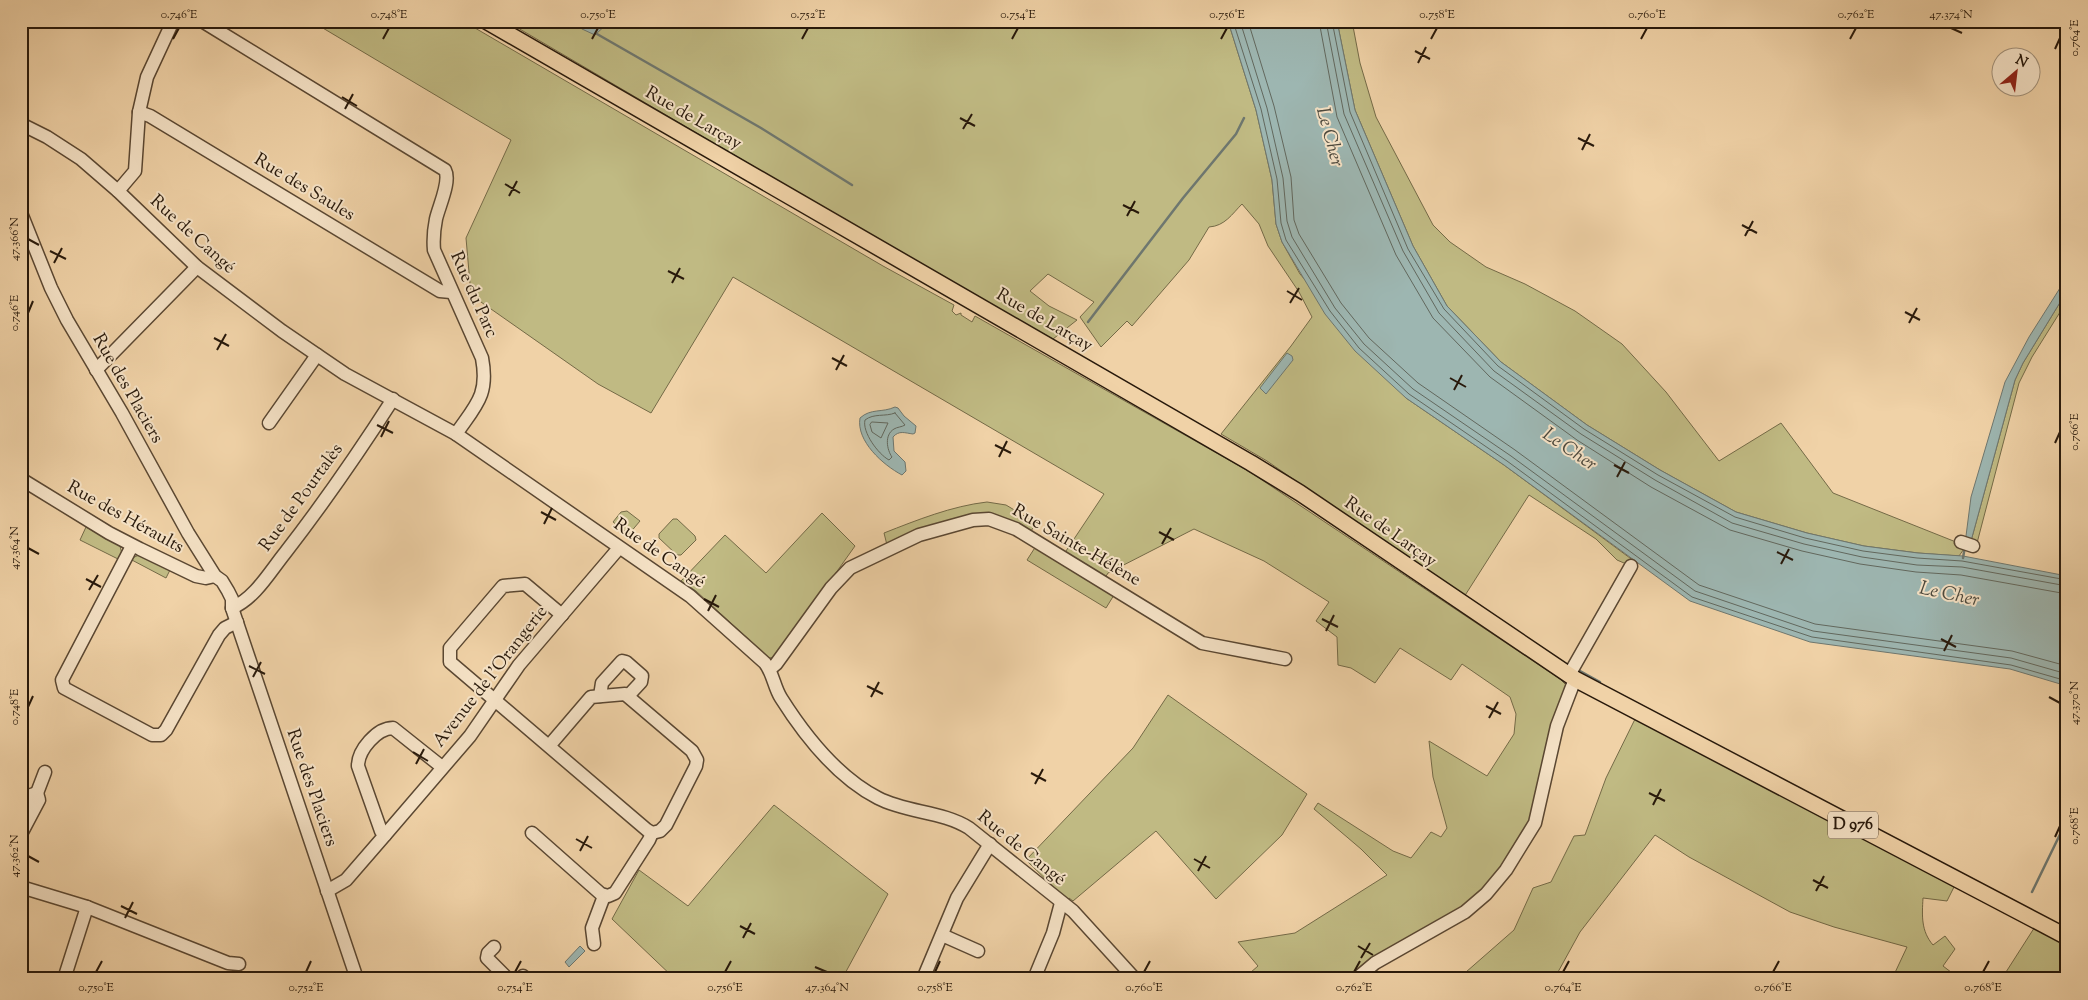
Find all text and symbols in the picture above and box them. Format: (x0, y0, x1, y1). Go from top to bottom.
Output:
text: 0.746°E (161, 6, 198, 24)
text: 0.748°E (371, 6, 408, 24)
text: 0.750°E (580, 6, 617, 24)
text: 0.752°E (791, 6, 826, 24)
text: 0.754°E (1000, 6, 1036, 24)
text: 0.756°E (1209, 6, 1245, 24)
text: 0.758°E (1419, 6, 1456, 24)
text: 0.760°E (1628, 6, 1666, 24)
text: 0.762°E (1838, 6, 1875, 24)
text: 47.374°N (1929, 6, 1973, 24)
text: 0.764°E (2066, 19, 2084, 57)
north arrow (1990, 48, 2040, 98)
text: N (2012, 51, 2031, 74)
street label: Rue de Larçay (640, 81, 746, 157)
water label: Le Cher (1308, 104, 1350, 170)
street label: Rue des Saules (249, 148, 359, 228)
street label: Rue de Cangé (143, 189, 241, 281)
text: 47.366°N (6, 217, 24, 261)
street label: Rue du Parc (442, 248, 504, 342)
street label: Rue de Larçay (991, 283, 1097, 359)
text: 0.746°E (6, 294, 24, 331)
street label: Rue des Placiers (85, 329, 169, 449)
text: 0.766°E (2066, 413, 2084, 451)
water label: Le Cher (1536, 422, 1602, 478)
street label: Rue de Pourtalès (254, 438, 350, 558)
street label: Rue des Héraults (62, 475, 188, 561)
street label: Rue de Larçay (1338, 491, 1442, 575)
street label: Rue Sainte-Hélène (1007, 499, 1145, 593)
street label: Rue de Cangé (608, 513, 710, 595)
text: 47.364°N (6, 526, 24, 570)
water label: Le Cher (1917, 576, 1982, 615)
street label: Avenue de l'Orangerie (427, 600, 555, 754)
text: 47.370°N (2066, 681, 2084, 725)
text: 0.748°E (6, 688, 24, 725)
street label: Rue des Placiers (279, 726, 343, 850)
street label: Rue de Cangé (971, 805, 1071, 893)
text: 0.768°E (2066, 807, 2084, 845)
road number: D 976 (1828, 812, 1878, 838)
text: 47.362°N (6, 834, 24, 878)
text: 0.750°E (78, 979, 115, 997)
text: 0.752°E (289, 979, 324, 997)
text: 0.754°E (497, 979, 533, 997)
text: 0.756°E (707, 979, 743, 997)
text: 47.364°N (805, 979, 849, 997)
text: 0.758°E (917, 979, 954, 997)
text: 0.760°E (1125, 979, 1163, 997)
text: 0.762°E (1336, 979, 1373, 997)
text: 0.764°E (1544, 979, 1582, 997)
text: 0.766°E (1754, 979, 1792, 997)
text: 0.768°E (1964, 979, 2002, 997)

